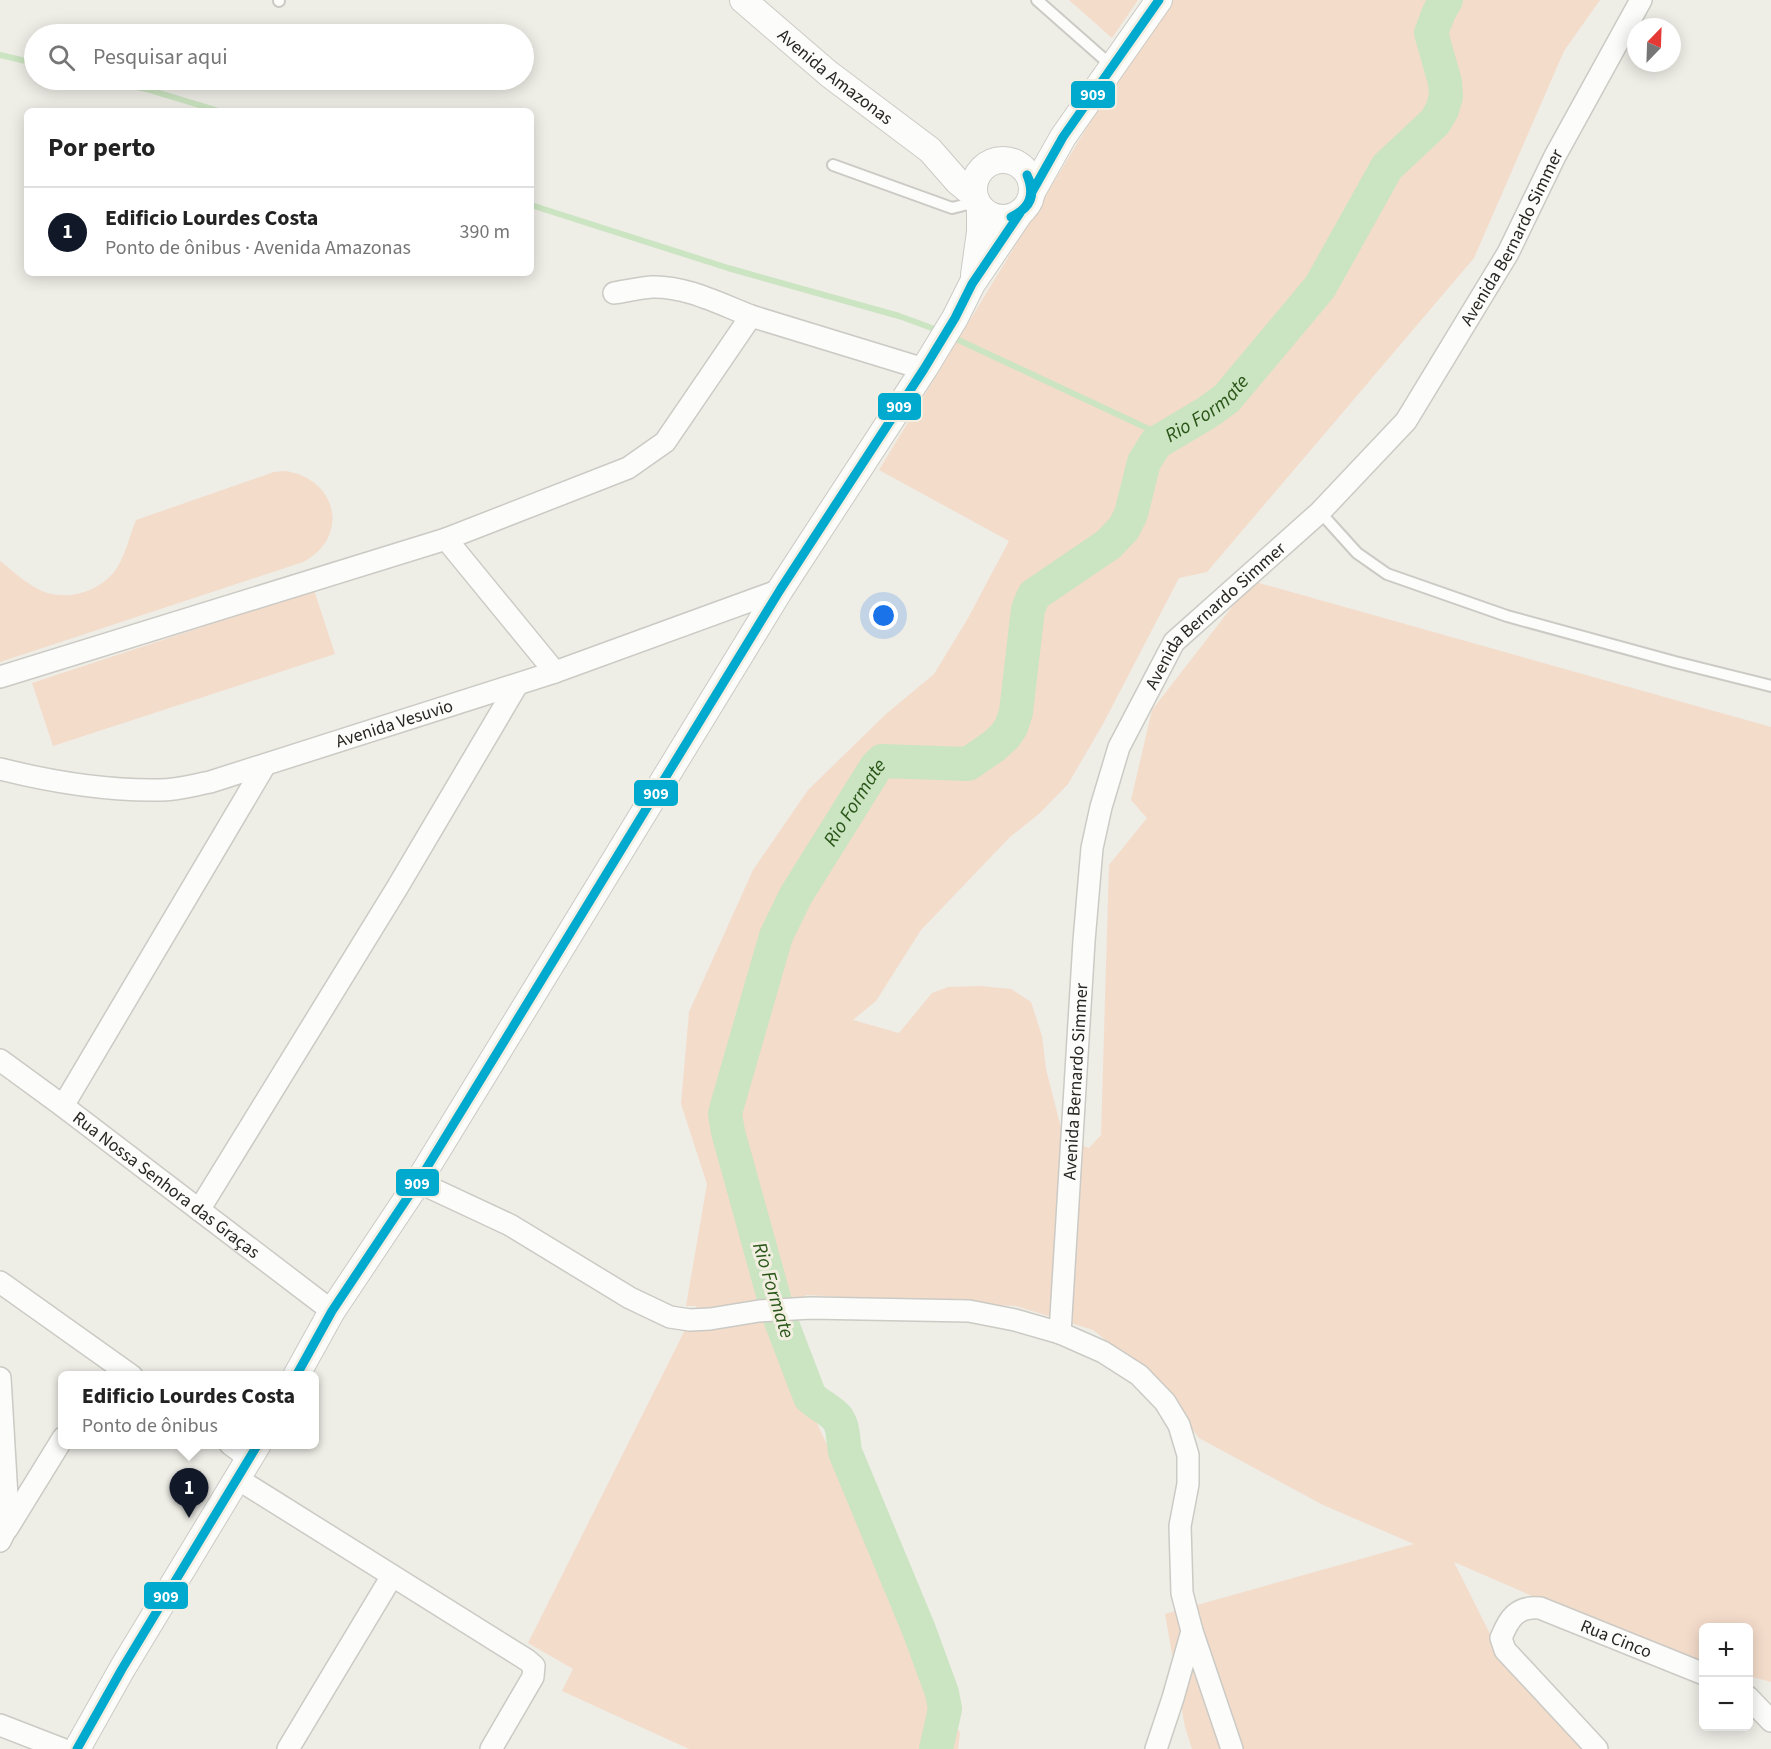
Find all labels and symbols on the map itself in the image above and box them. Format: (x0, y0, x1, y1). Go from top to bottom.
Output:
north arrow (1627, 18, 1681, 72)
street label: Avenida Amazonas (772, 23, 898, 131)
line badge: 909 (1070, 80, 1116, 109)
text: 909 (1080, 84, 1106, 106)
street label: Avenida Bernardo Simmer (1455, 144, 1570, 331)
water label: Rio Formate (1160, 369, 1256, 450)
line badge: 909 (877, 392, 922, 421)
text: 909 (886, 396, 912, 418)
street label: Avenida Bernardo Simmer (1139, 536, 1292, 694)
your location (869, 601, 898, 630)
street label: Avenida Vesuvio (333, 693, 456, 754)
water label: Rio Formate (817, 752, 892, 852)
line badge: 909 (633, 779, 679, 807)
text: 909 (643, 783, 669, 805)
street label: Avenida Bernardo Simmer (1057, 982, 1094, 1181)
street label: Rua Nossa Senhora das Graças (67, 1106, 265, 1265)
line badge: 909 (395, 1168, 440, 1197)
text: 909 (404, 1173, 430, 1195)
water label: Rio Formate (745, 1239, 801, 1342)
pin: 1 (170, 1468, 208, 1518)
line badge: 909 (143, 1581, 189, 1610)
text: 909 (153, 1586, 179, 1608)
street label: Rua Cinco (1577, 1614, 1655, 1665)

